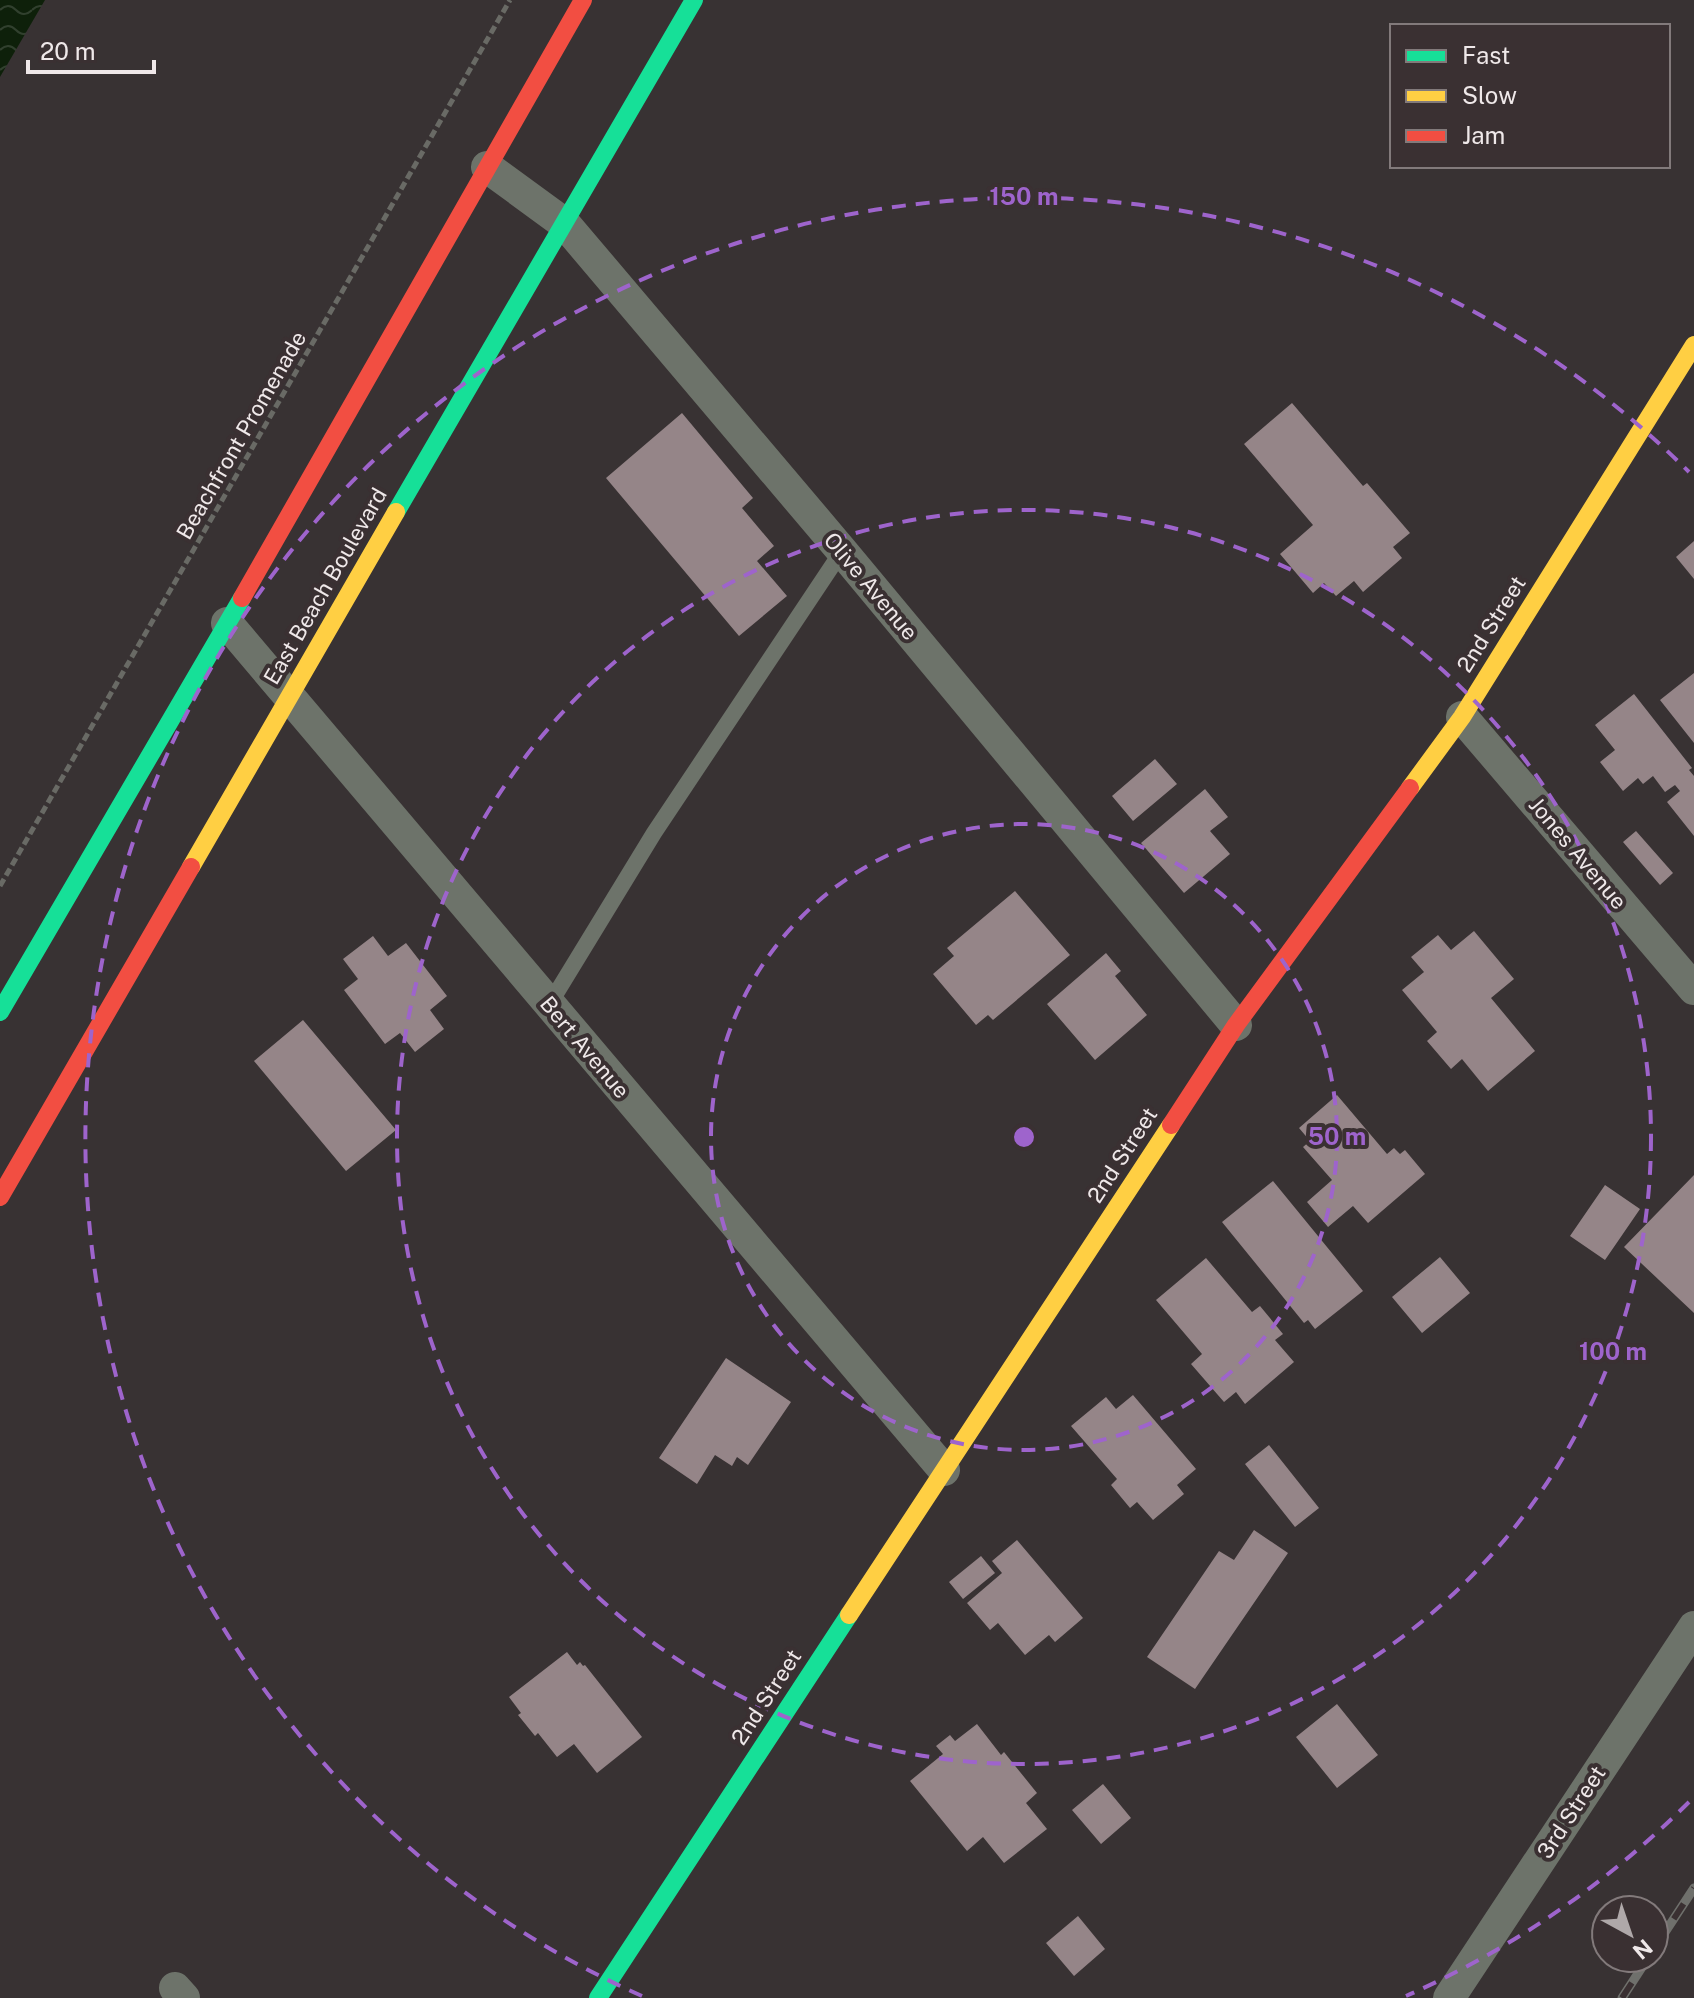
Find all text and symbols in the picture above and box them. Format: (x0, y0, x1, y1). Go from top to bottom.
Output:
scale bar (28, 24, 154, 74)
legend (1390, 24, 1670, 168)
text: 20 m (40, 37, 96, 65)
text: Fast (1462, 41, 1510, 69)
text: Slow (1462, 81, 1517, 109)
text: Jam (1462, 121, 1505, 149)
text: 150 m (990, 182, 1058, 210)
street label: Beachfront Promenade (171, 326, 311, 544)
street label: East Beach Boulevard (258, 483, 392, 689)
street label: Olive Avenue (819, 527, 923, 645)
street label: 2nd Street (1451, 571, 1531, 677)
street label: Jones Avenue (1524, 792, 1632, 914)
street label: Bert Avenue (535, 991, 635, 1103)
street label: 2nd Street (1082, 1102, 1162, 1208)
text: 50 m (1308, 1122, 1366, 1150)
centre of rings (1010, 1123, 1038, 1151)
text: 100 m (1579, 1337, 1647, 1365)
street label: 2nd Street (726, 1644, 806, 1750)
street label: 3rd Street (1531, 1761, 1611, 1863)
north arrow (1590, 1894, 1670, 1974)
text: N (1628, 1934, 1658, 1965)

